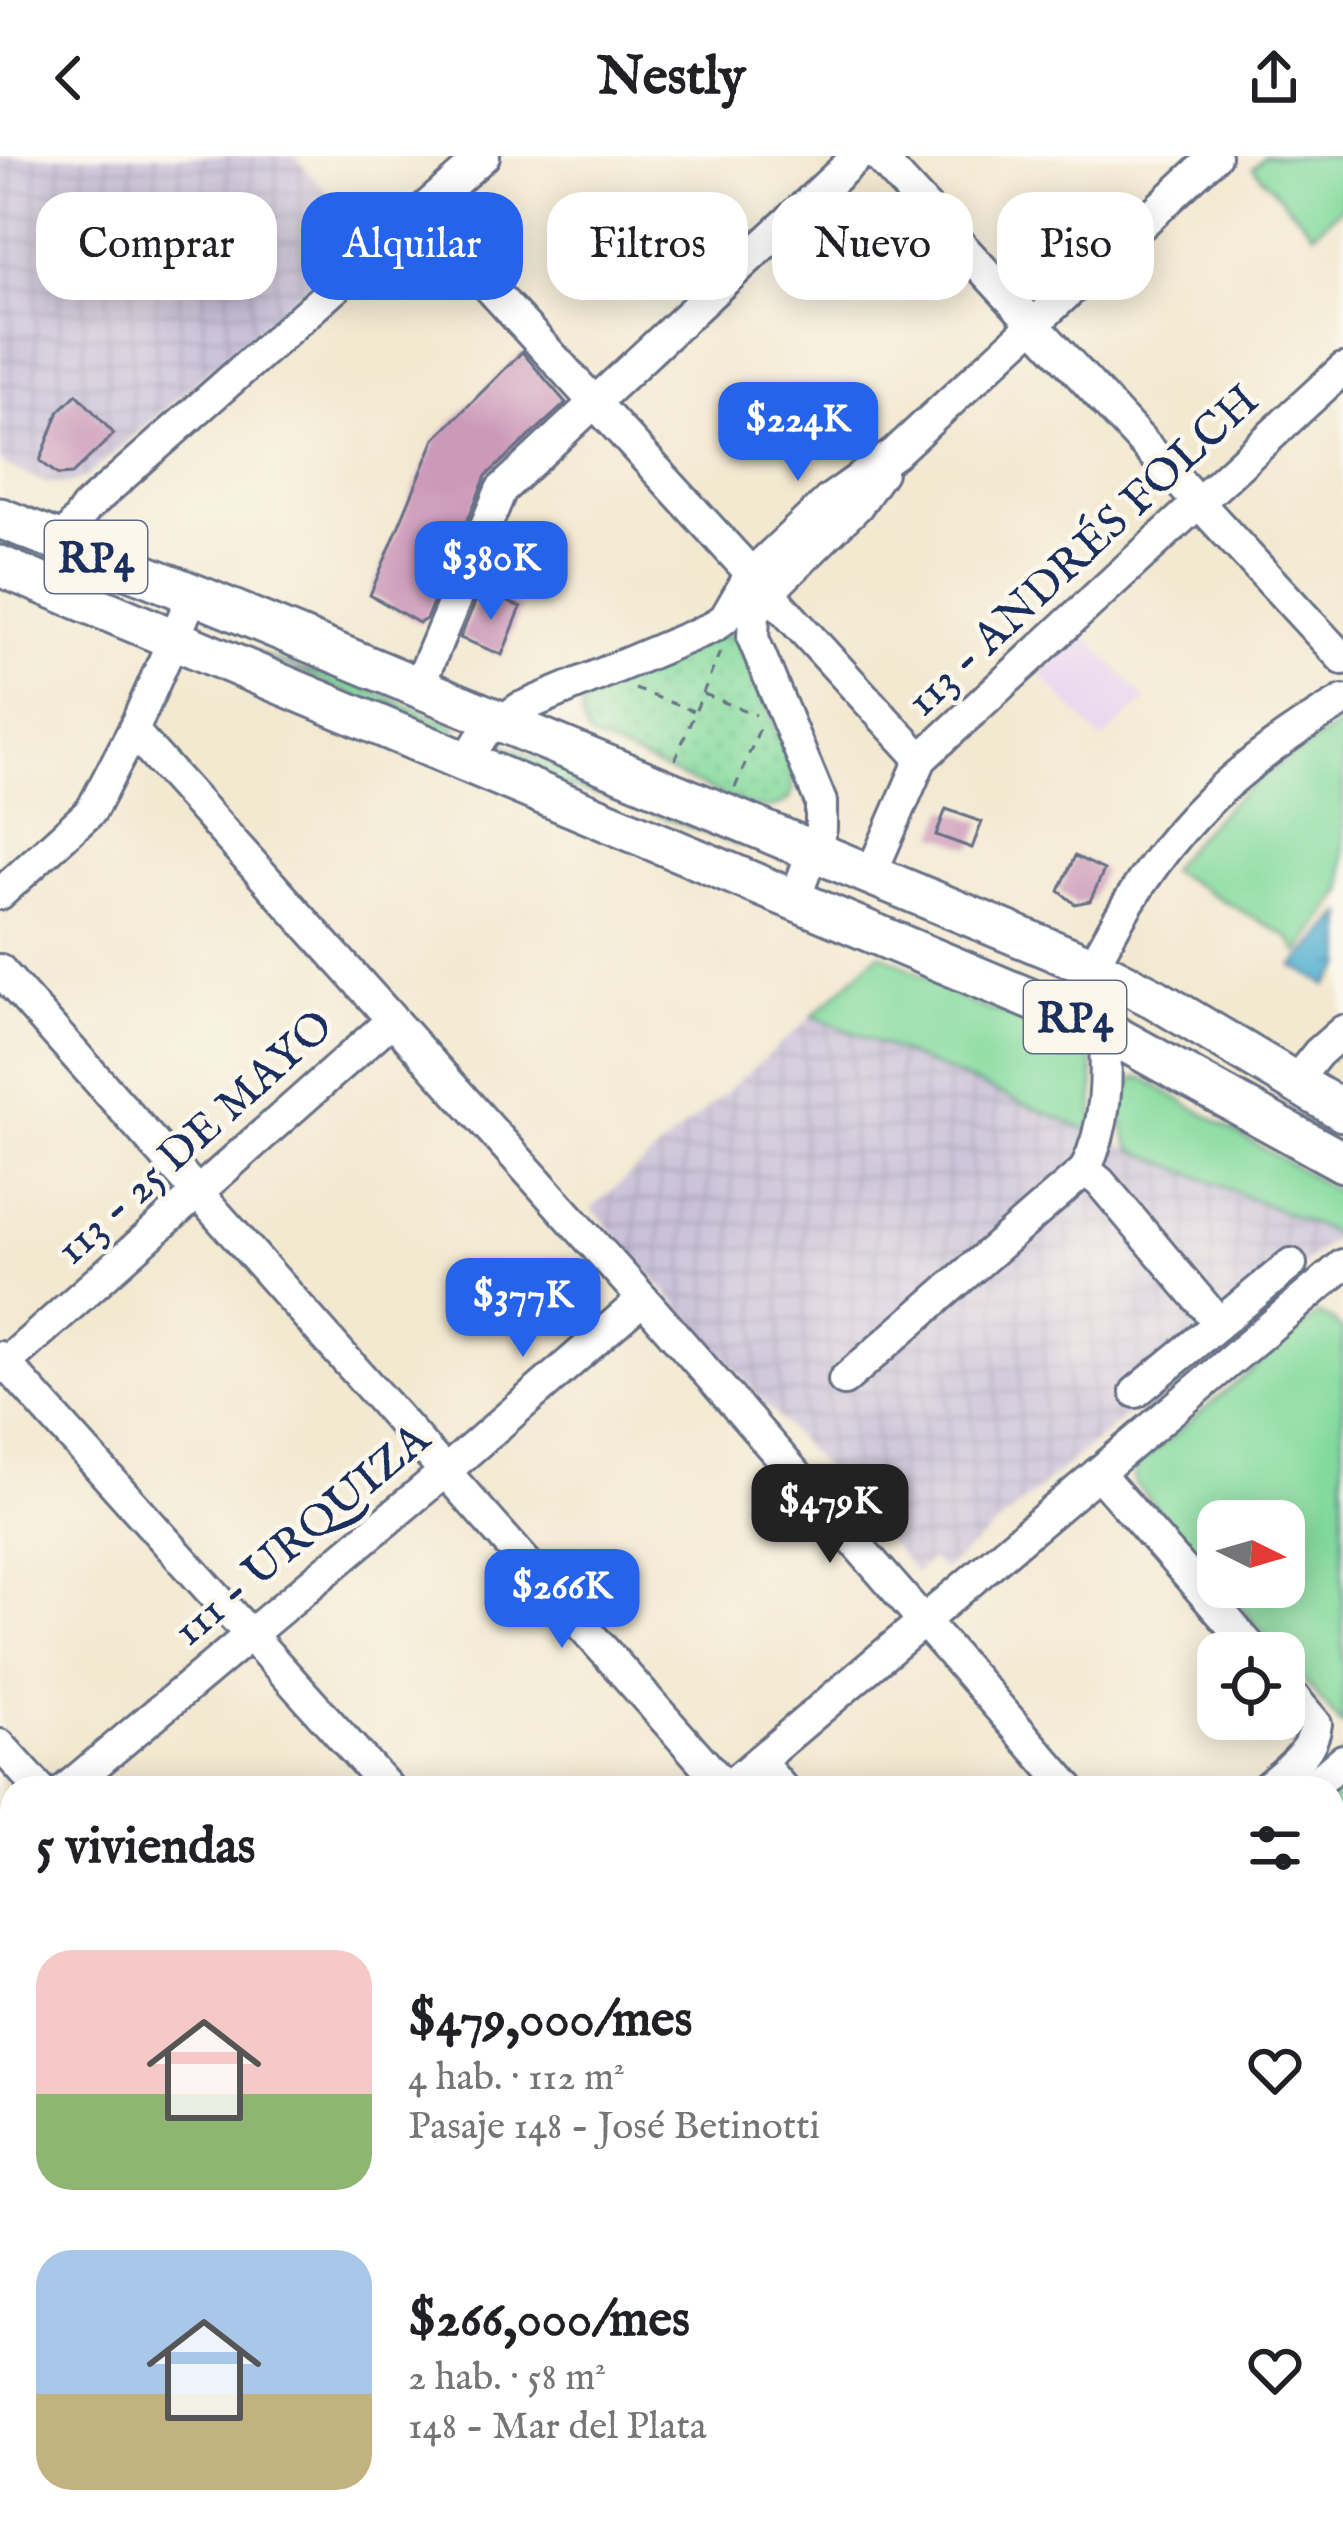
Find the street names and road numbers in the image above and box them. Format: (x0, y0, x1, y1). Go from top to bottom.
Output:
street label: 113 - ANDRÉS FOLCH (895, 373, 1272, 730)
road number: RP4 (45, 521, 147, 593)
road number: RP4 (1024, 981, 1126, 1053)
street label: 113 - 25 DE MAYO (45, 999, 346, 1278)
street label: 111 - URQUIZA (162, 1411, 444, 1660)

